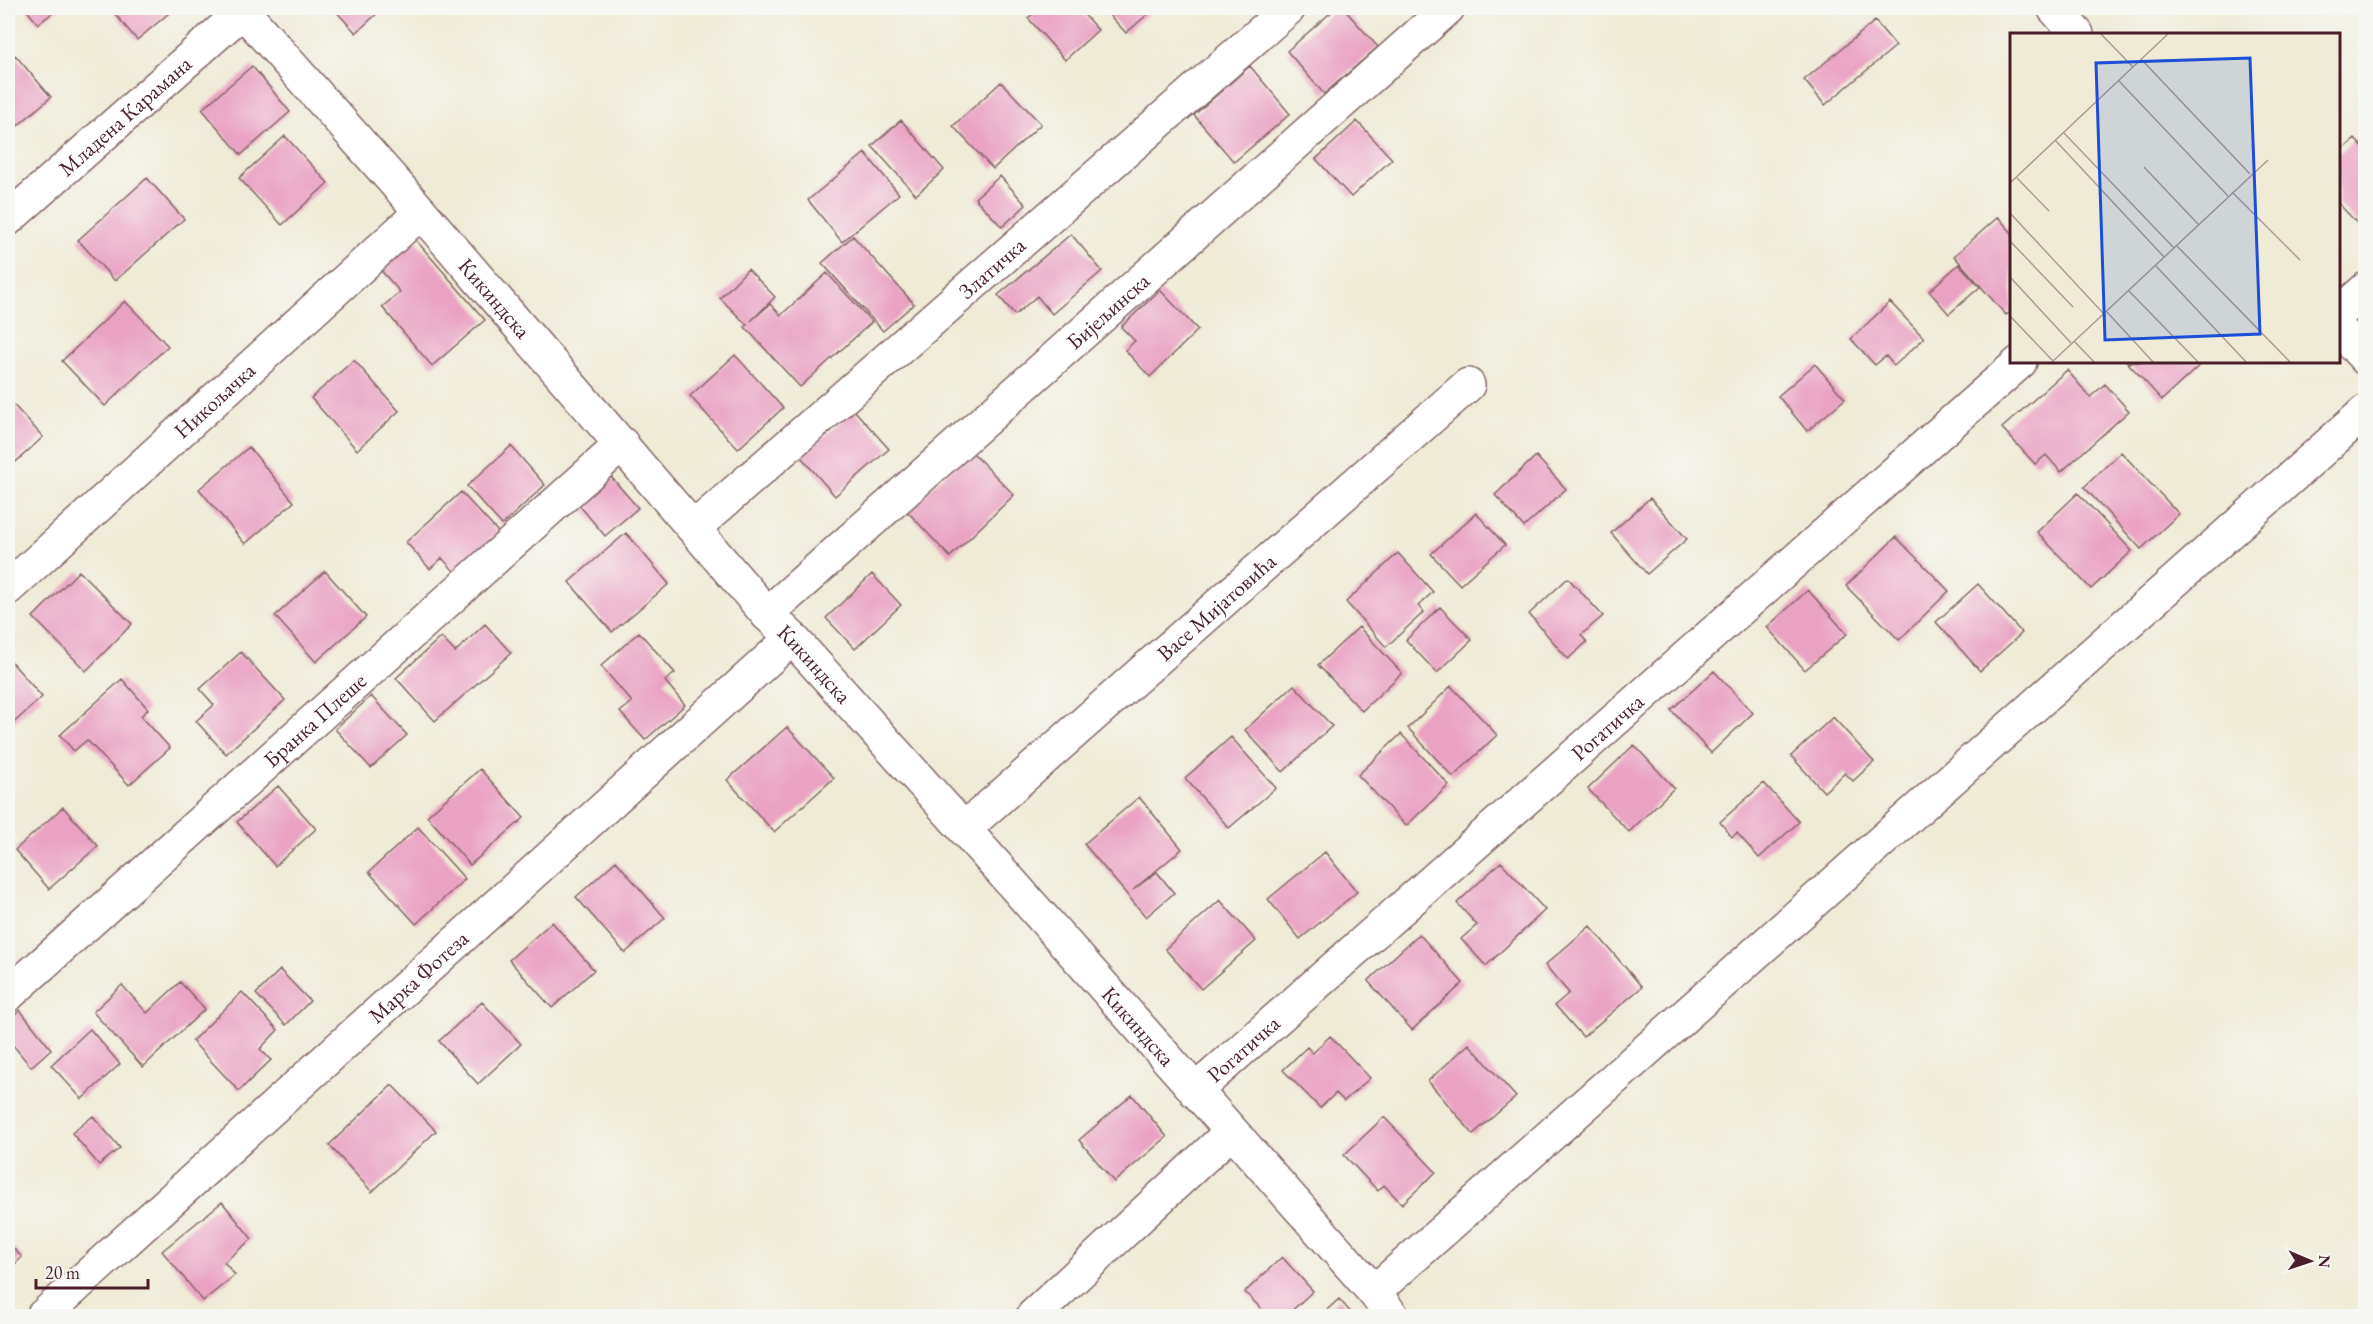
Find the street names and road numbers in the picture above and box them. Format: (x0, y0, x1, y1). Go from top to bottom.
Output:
street label: Младена Карамана (52, 49, 198, 182)
street label: Златичка (952, 230, 1032, 305)
street label: Кикиндска (452, 251, 538, 344)
street label: Бијељинска (1060, 266, 1156, 356)
street label: Никољачка (167, 356, 261, 445)
street label: Васе Мијатовића (1150, 546, 1282, 667)
street label: Кикиндска (772, 618, 858, 709)
street label: Бранка Плеше (257, 666, 373, 774)
street label: Рогатичка (1565, 687, 1650, 767)
street label: Марка Фотеза (362, 923, 475, 1029)
street label: Кикиндска (1095, 980, 1182, 1072)
street label: Рогатичка (1200, 1008, 1286, 1089)

